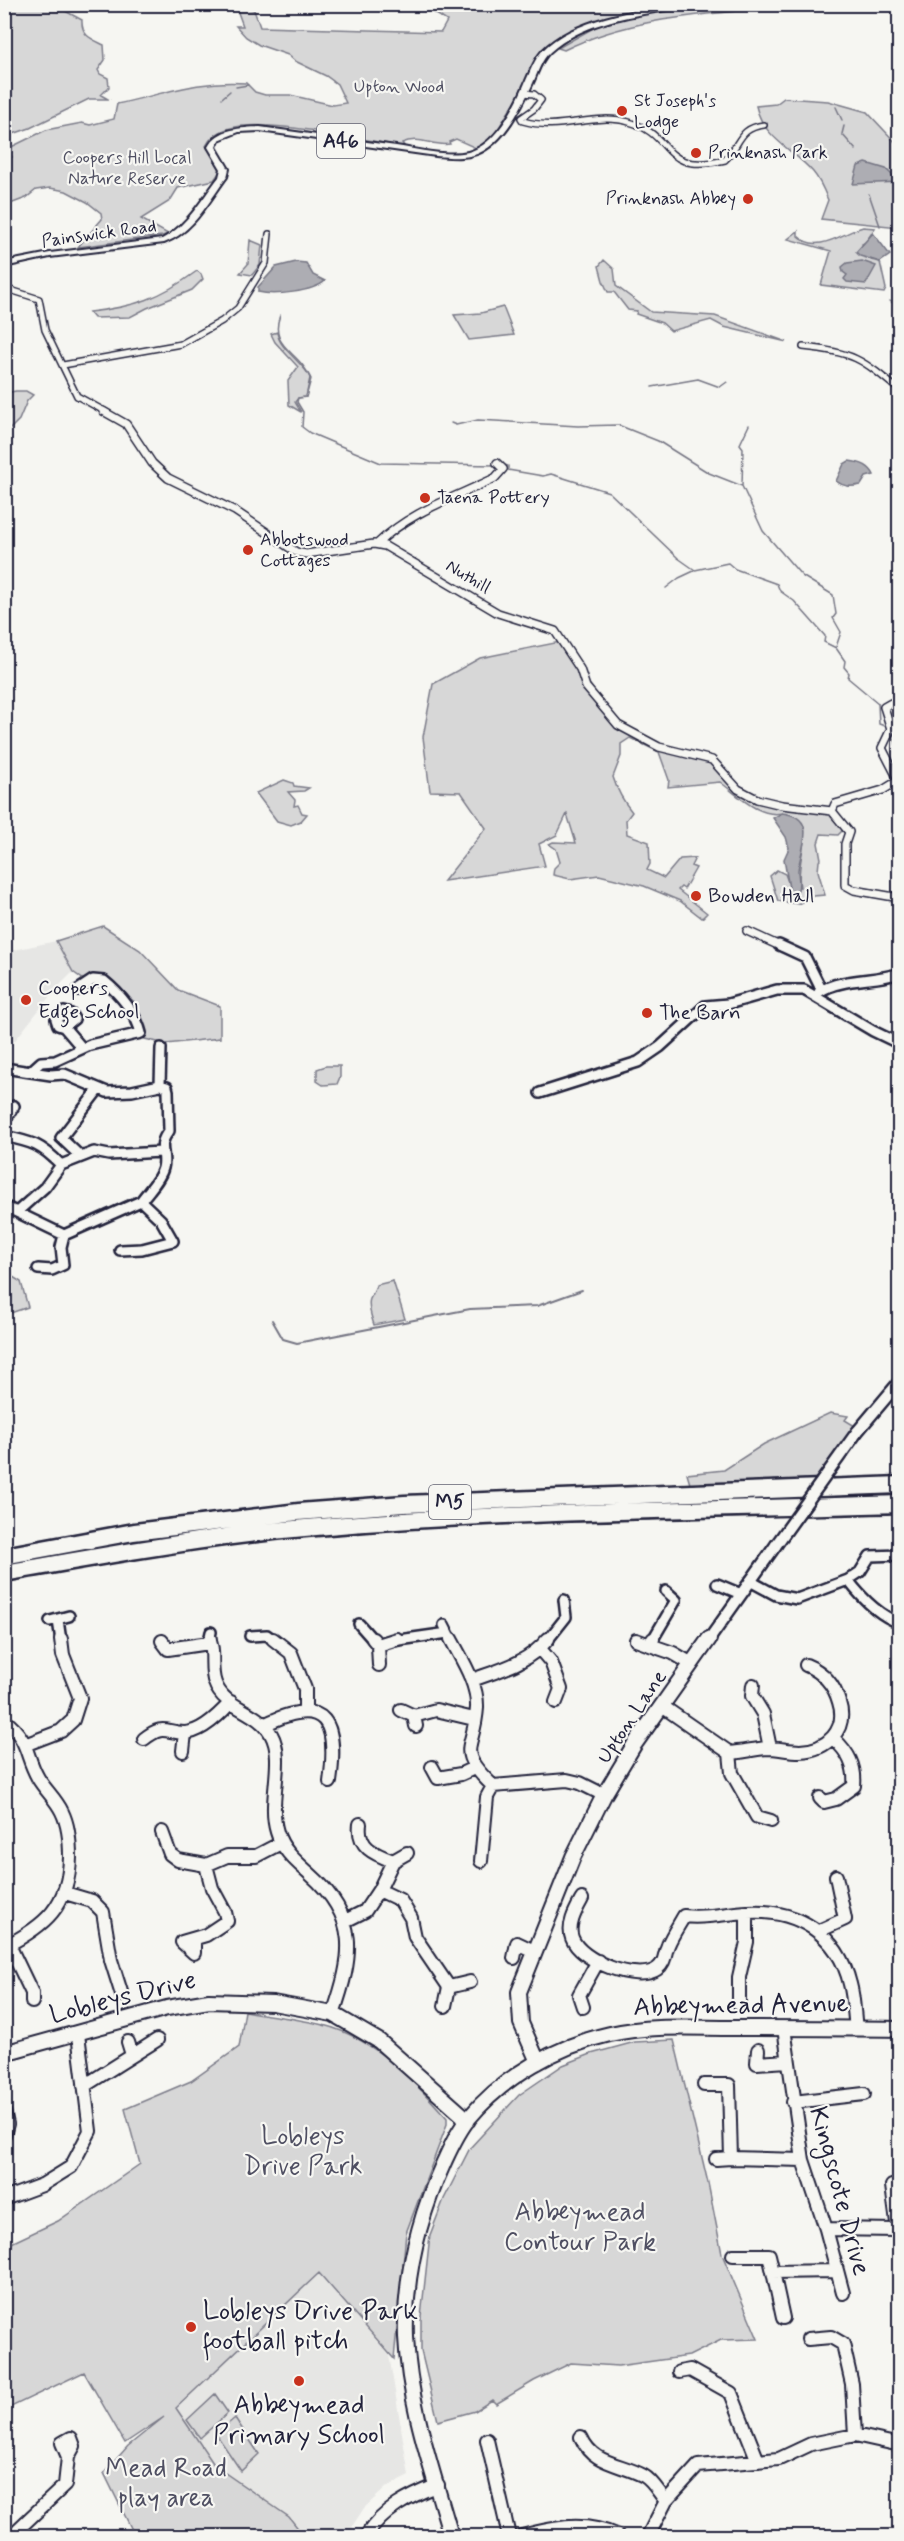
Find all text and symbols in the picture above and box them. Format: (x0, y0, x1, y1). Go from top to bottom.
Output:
park label: Upton Wood (354, 75, 444, 99)
place label: St Joseph's Lodge (634, 89, 716, 135)
marker: St Joseph's Lodge (615, 104, 629, 118)
road number: A46 (317, 124, 365, 158)
place label: Prinknash Park (708, 141, 828, 165)
park label: Coopers Hill Local Nature Reserve (62, 146, 192, 191)
marker: Prinknash Park (689, 146, 703, 160)
place label: Prinknash Abbey (606, 187, 736, 211)
marker: Prinknash Abbey (741, 192, 755, 206)
street label: Painswick Road (40, 214, 158, 254)
place label: Taena Pottery (437, 486, 550, 510)
marker: Taena Pottery (418, 491, 432, 505)
place label: Abbotswood Cottages (260, 528, 349, 573)
marker: Abbotswood Cottages (241, 543, 255, 557)
street label: Nuthill (441, 554, 495, 600)
place label: Bowden Hall (708, 882, 814, 910)
marker: Bowden Hall (689, 889, 703, 903)
place label: Coopers Edge School (38, 974, 139, 1028)
marker: Coopers Edge School (19, 993, 33, 1007)
place label: The Barn (659, 999, 741, 1027)
marker: The Barn (640, 1006, 654, 1020)
road number: M5 (429, 1485, 471, 1519)
street label: Upton Lane (590, 1665, 674, 1769)
street label: Lobleys Drive (46, 1963, 200, 2033)
street label: Abbeymead Avenue (633, 1987, 849, 2025)
street label: Kingscote Drive (798, 2103, 878, 2280)
park label: Lobleys Drive Park (243, 2120, 363, 2184)
park label: Abbeymead Contour Park (504, 2196, 656, 2260)
place label: Lobleys Drive Park football pitch (203, 2295, 418, 2361)
marker: Lobleys Drive Park football pitch (184, 2320, 198, 2334)
marker: Abbeymead Primary School (292, 2374, 306, 2388)
place label: Abbeymead Primary School (213, 2389, 385, 2453)
park label: Mead Road play area (105, 2452, 227, 2516)

